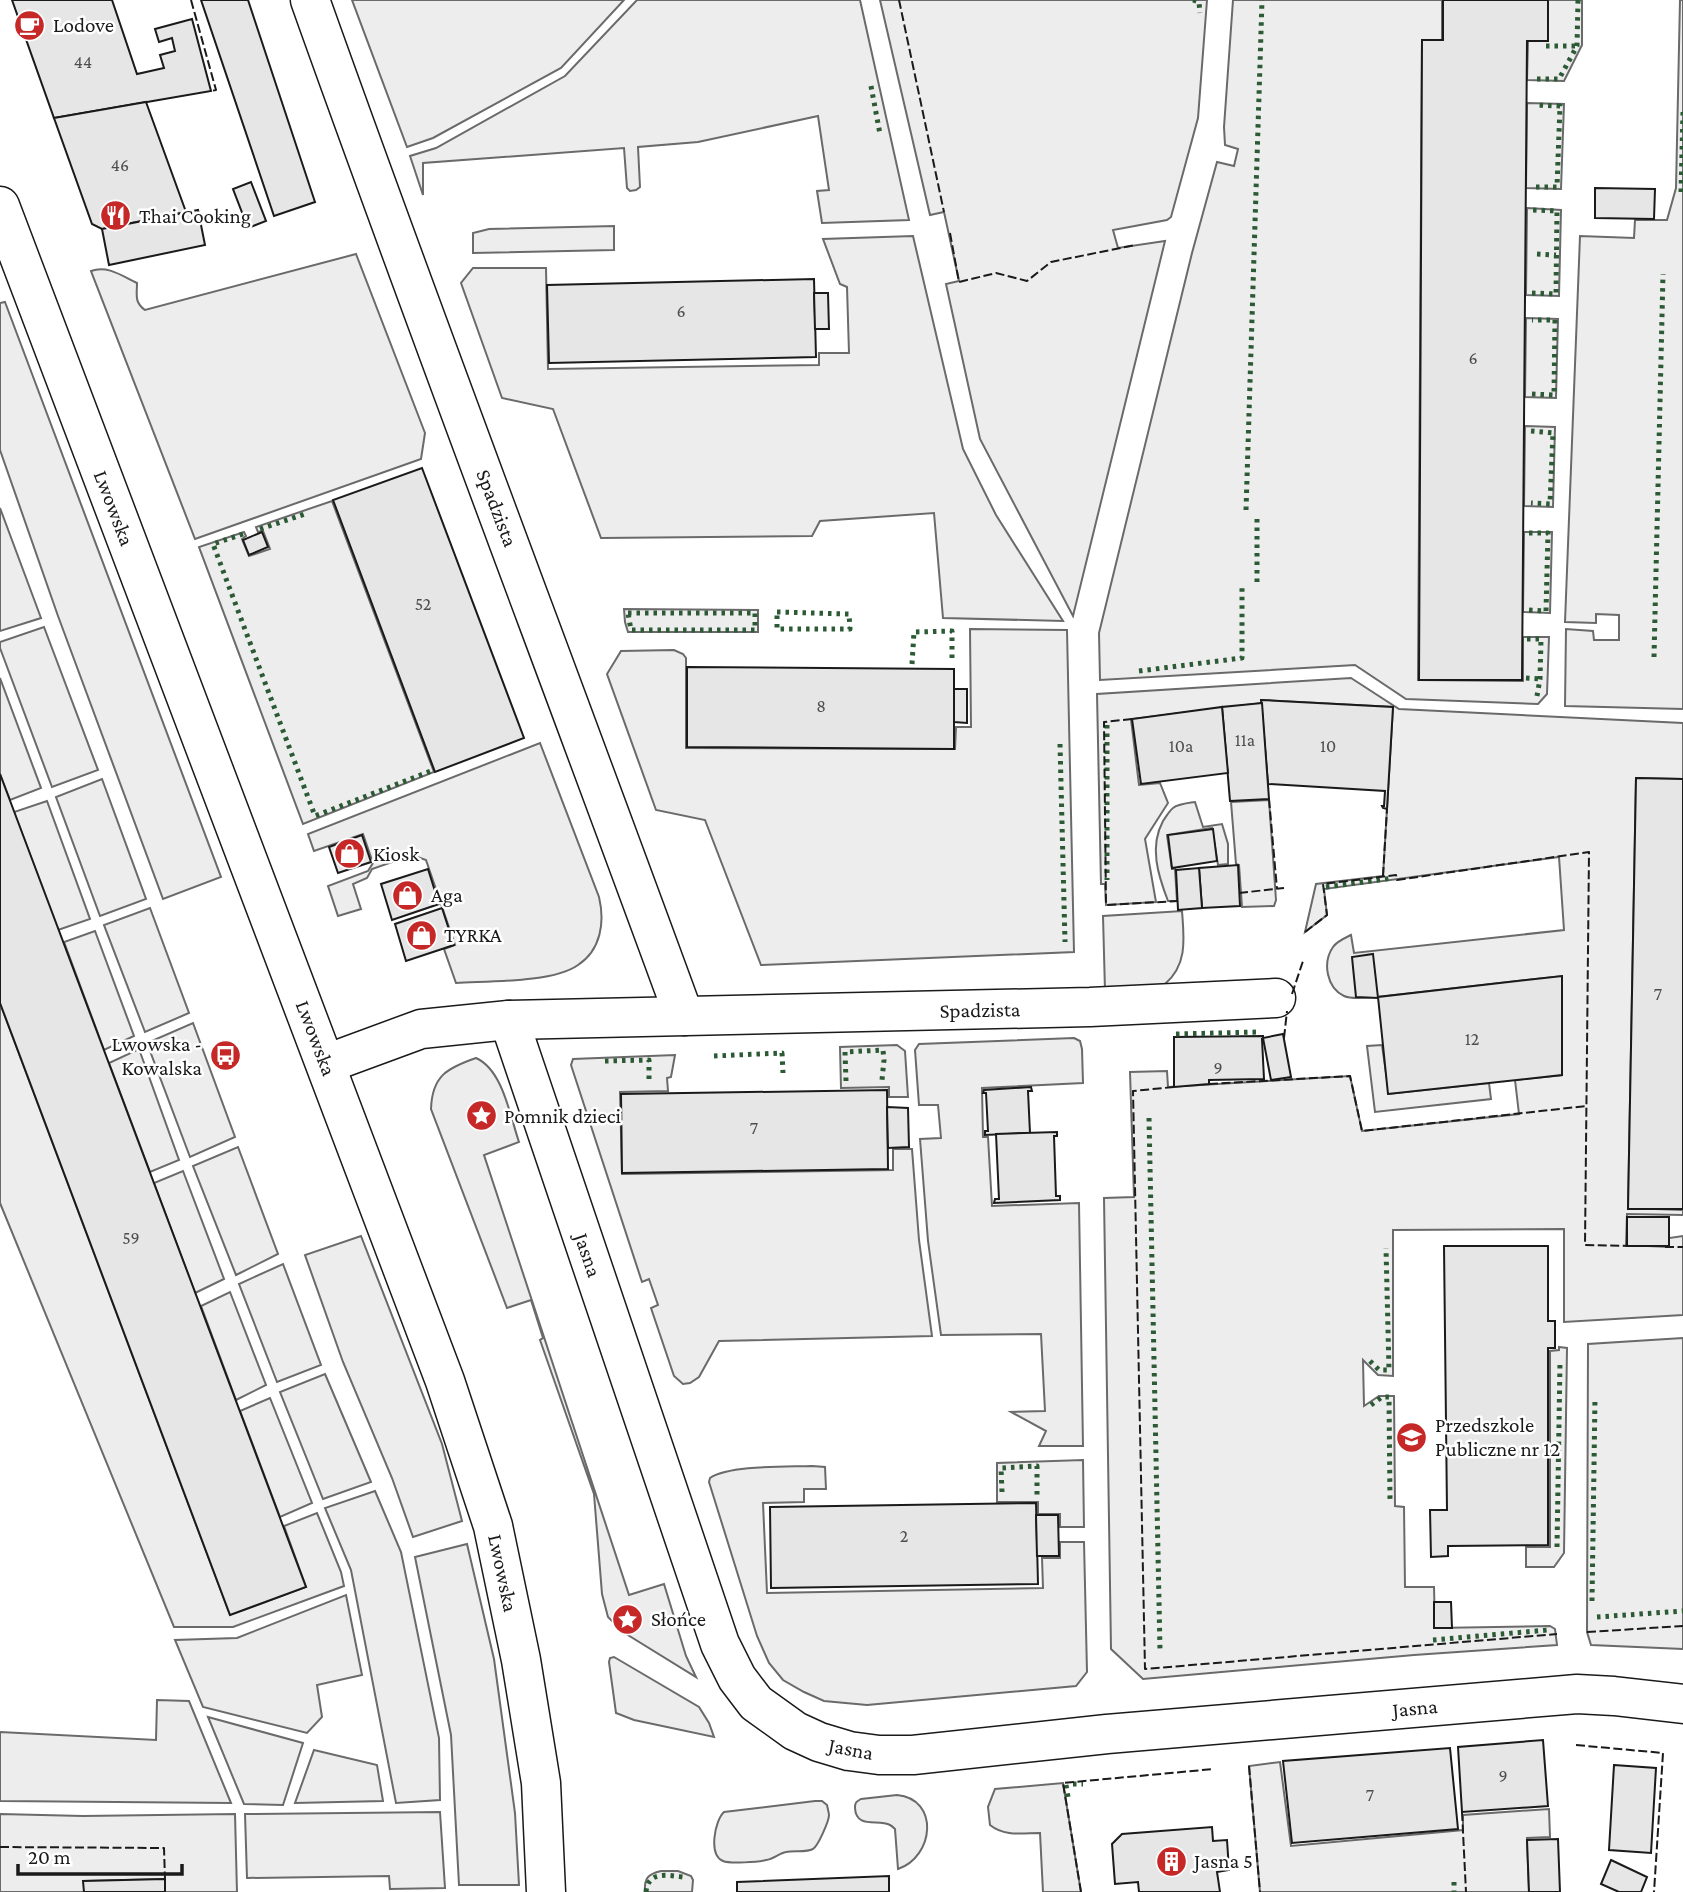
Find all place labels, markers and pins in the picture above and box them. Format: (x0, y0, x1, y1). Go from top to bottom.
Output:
cafe icon: Lodove (13, 8, 47, 42)
place label: Lodove (53, 13, 114, 37)
restaurant icon: Thai Cooking (99, 199, 133, 233)
place label: Thai Cooking (139, 204, 251, 228)
shop icon: Kiosk (333, 837, 367, 871)
place label: Kiosk (373, 842, 419, 866)
shop icon: Aga (391, 878, 425, 912)
place label: Aga (431, 883, 463, 907)
shop icon: TYRKA (404, 918, 438, 952)
place label: TYRKA (444, 923, 502, 947)
place label: Lwowska - Kowalska (112, 1032, 202, 1080)
bus stop icon: Lwowska - Kowalska (208, 1039, 242, 1073)
place icon: Pomnik dzieci (464, 1099, 498, 1133)
place label: Pomnik dzieci (504, 1104, 622, 1128)
place label: Przedszkole Publiczne nr 12 (1435, 1413, 1560, 1461)
school or university icon: Przedszkole Publiczne nr 12 (1395, 1420, 1429, 1454)
place icon: Słońce (611, 1602, 645, 1636)
place label: Słońce (651, 1607, 706, 1631)
building icon: Jasna 5 (1154, 1844, 1188, 1878)
place label: Jasna 5 (1192, 1849, 1253, 1873)

